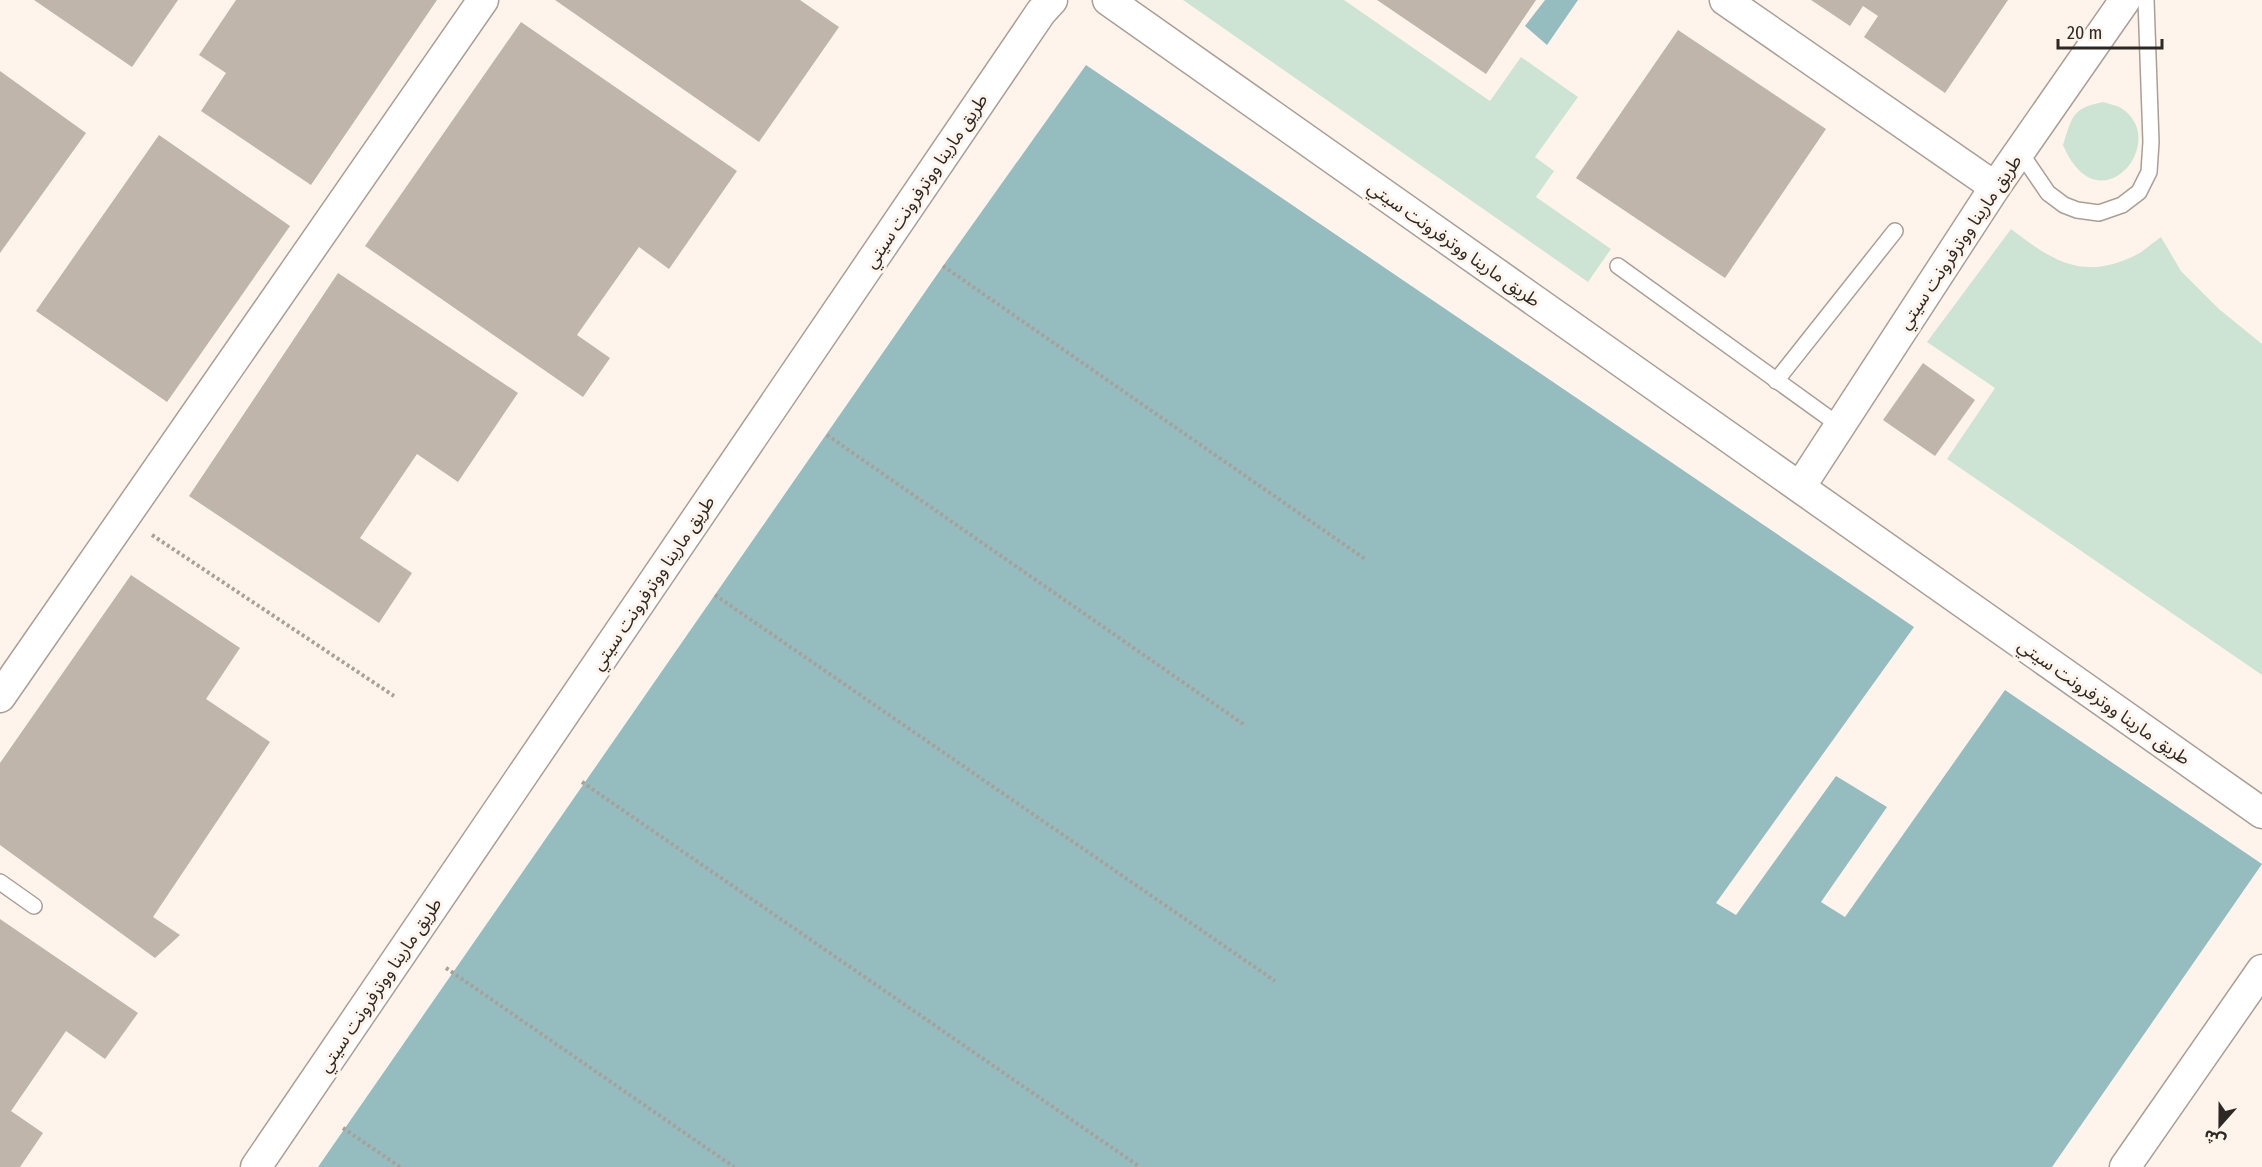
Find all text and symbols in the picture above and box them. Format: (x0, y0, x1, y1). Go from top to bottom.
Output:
scale bar (2058, 12, 2162, 50)
text: 20 m (2067, 22, 2102, 44)
street label: طريق مارينا ووترفرونت سيتي (859, 90, 994, 274)
street label: طريق مارينا ووترفرونت سيتي (1893, 151, 2028, 335)
street label: طريق مارينا ووترفرونت سيتي (1362, 176, 1544, 314)
street label: طريق مارينا ووترفرونت سيتي (586, 492, 721, 676)
street label: طريق مارينا ووترفرونت سيتي (2012, 634, 2194, 772)
street label: طريق مارينا ووترفرونت سيتي (313, 894, 448, 1078)
north arrow (2190, 1095, 2250, 1155)
text: ش (2201, 1126, 2228, 1151)

